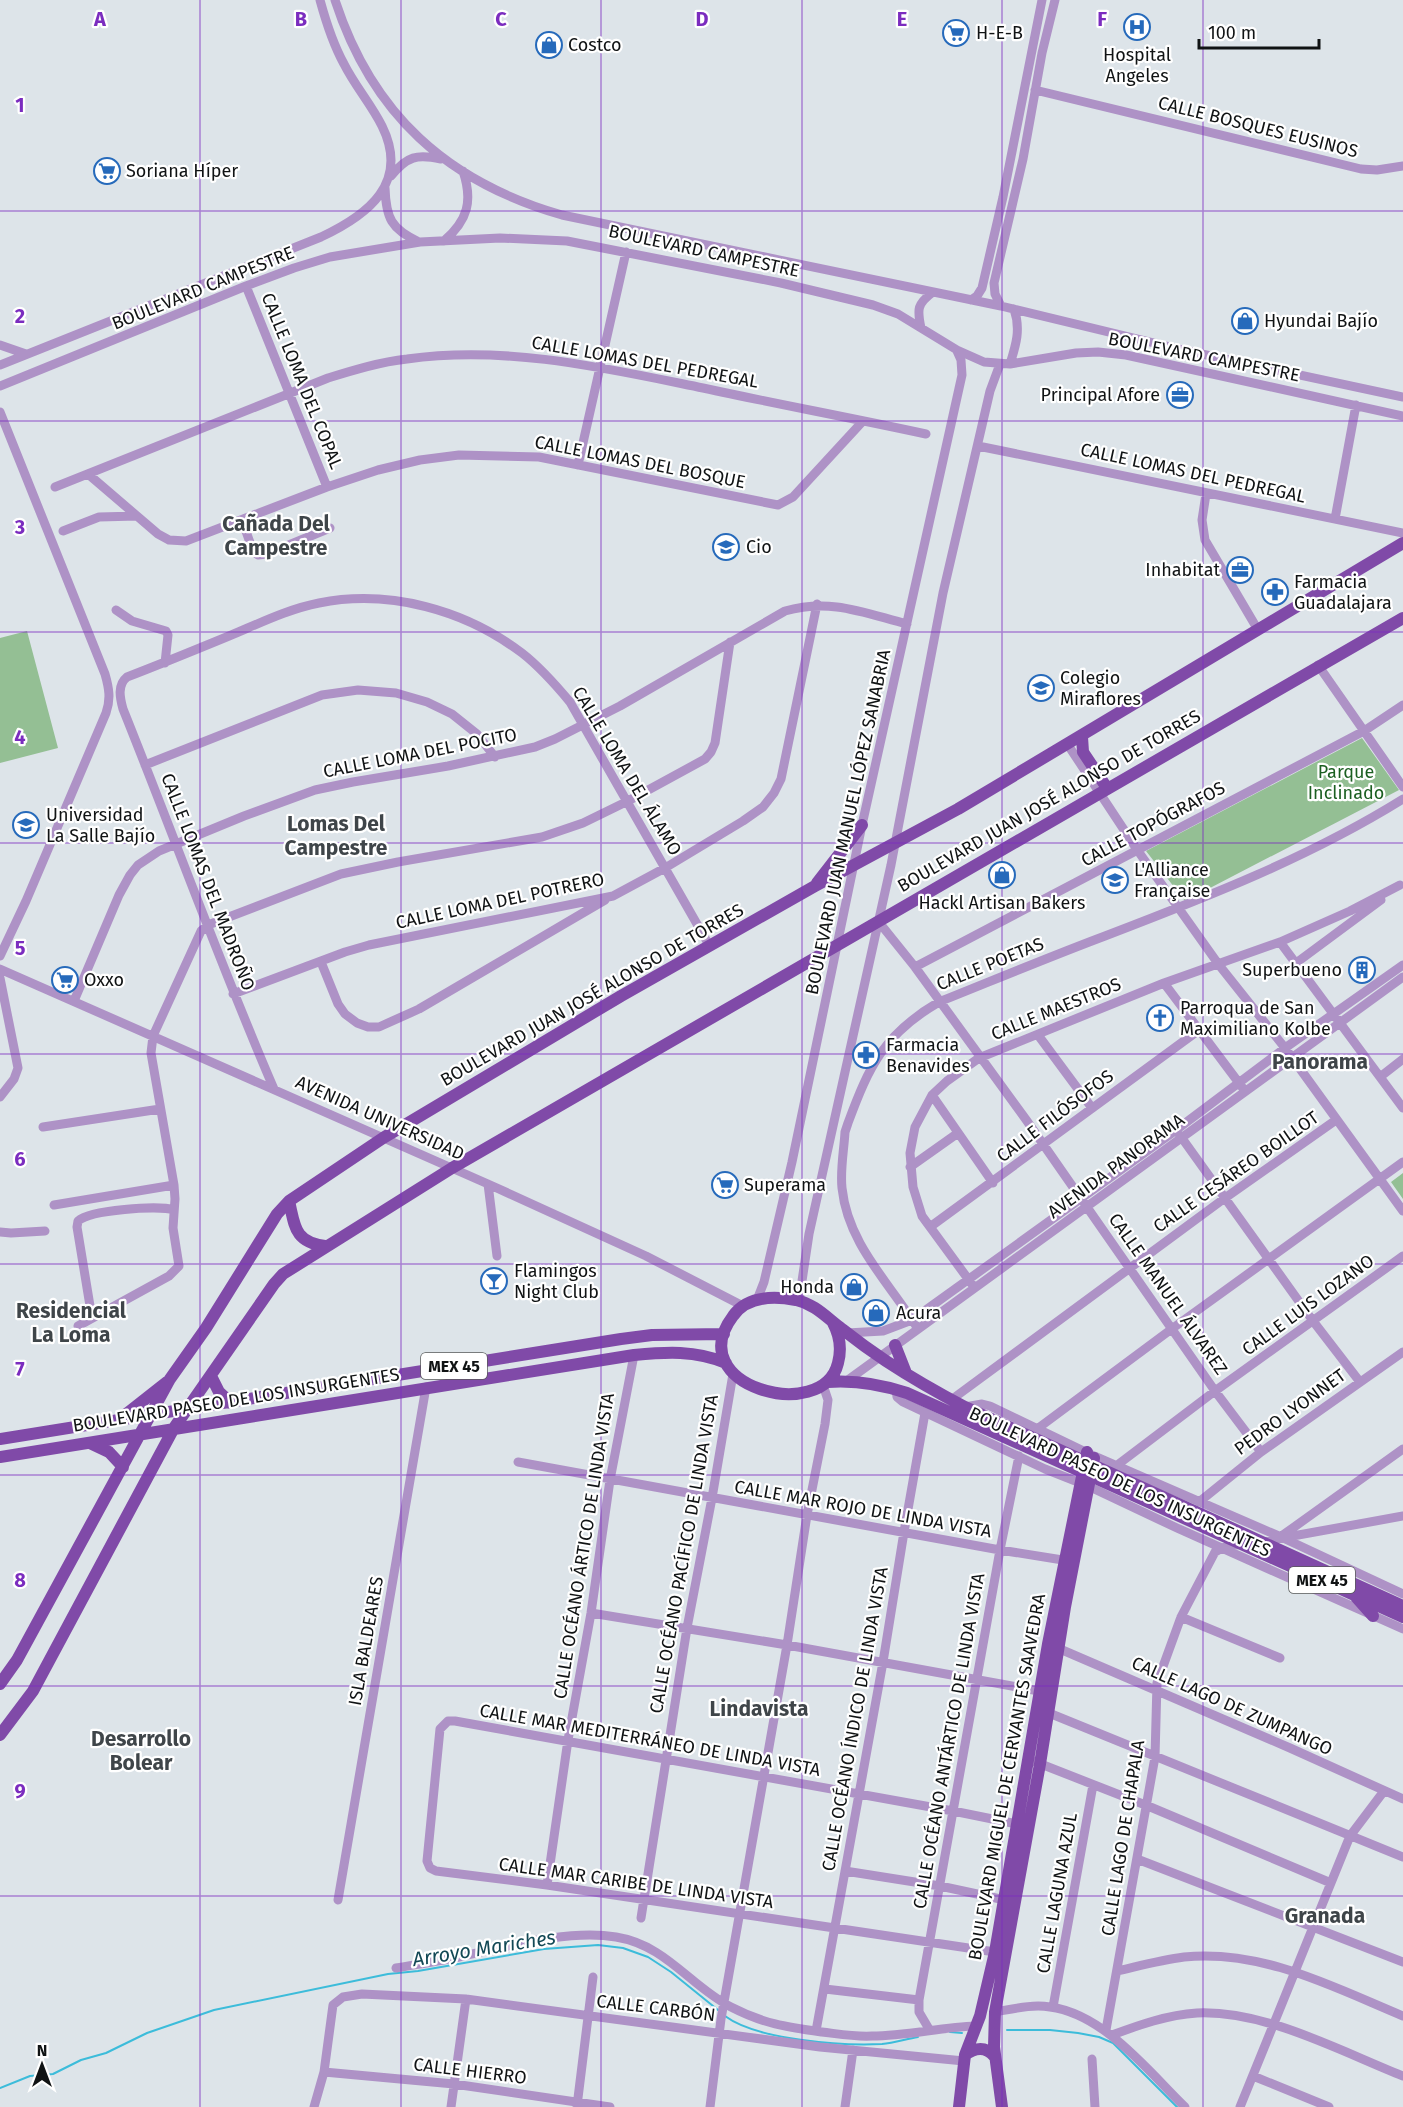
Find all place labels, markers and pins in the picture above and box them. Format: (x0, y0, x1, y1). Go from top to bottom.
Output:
hospital icon: Hospital Angeles (1122, 12, 1152, 42)
supermarket icon: H-E-B (941, 18, 971, 48)
place label: H-E-B (976, 22, 1023, 44)
shop icon: Costco (534, 30, 564, 60)
place label: Costco (568, 34, 622, 56)
place label: Hospital Angeles (1103, 44, 1171, 87)
supermarket icon: Soriana Híper (92, 156, 122, 186)
place label: Soriana Híper (126, 160, 238, 182)
shop icon: Hyundai Bajío (1230, 306, 1260, 336)
place label: Hyundai Bajío (1264, 310, 1378, 332)
office icon: Principal Afore (1165, 380, 1195, 410)
place label: Principal Afore (1041, 384, 1160, 406)
school or university icon: Cio (711, 532, 741, 562)
place label: Cio (746, 536, 772, 558)
office icon: Inhabitat (1225, 555, 1255, 585)
place label: Inhabitat (1145, 559, 1220, 581)
place label: Farmacia Guadalajara (1294, 571, 1392, 614)
pharmacy icon: Farmacia Guadalajara (1260, 577, 1290, 607)
place label: Colegio Miraflores (1060, 667, 1141, 710)
school or university icon: Colegio Miraflores (1026, 673, 1056, 703)
place label: Universidad La Salle Bajío (46, 804, 155, 847)
school or university icon: Universidad La Salle Bajío (11, 810, 41, 840)
place label: L'Alliance Française (1134, 859, 1210, 902)
shop icon: Hackl Artisan Bakers (987, 860, 1017, 890)
school or university icon: L'Alliance Française (1100, 865, 1130, 895)
place label: Hackl Artisan Bakers (919, 892, 1085, 914)
building icon: Superbueno (1347, 955, 1377, 985)
place label: Superbueno (1242, 959, 1342, 981)
supermarket icon: Oxxo (50, 965, 80, 995)
place label: Oxxo (84, 969, 124, 991)
place label: Parroqua de San Maximiliano Kolbe (1180, 997, 1331, 1040)
church icon: Parroqua de San Maximiliano Kolbe (1145, 1003, 1175, 1033)
place label: Farmacia Benavides (886, 1034, 970, 1077)
pharmacy icon: Farmacia Benavides (851, 1040, 881, 1070)
supermarket icon: Superama (710, 1170, 740, 1200)
place label: Superama (744, 1174, 826, 1196)
place label: Flamingos Night Club (514, 1260, 599, 1303)
bar icon: Flamingos Night Club (479, 1266, 509, 1296)
shop icon: Honda (839, 1272, 869, 1302)
place label: Honda (780, 1276, 834, 1298)
shop icon: Acura (861, 1298, 891, 1328)
place label: Acura (896, 1302, 941, 1324)

